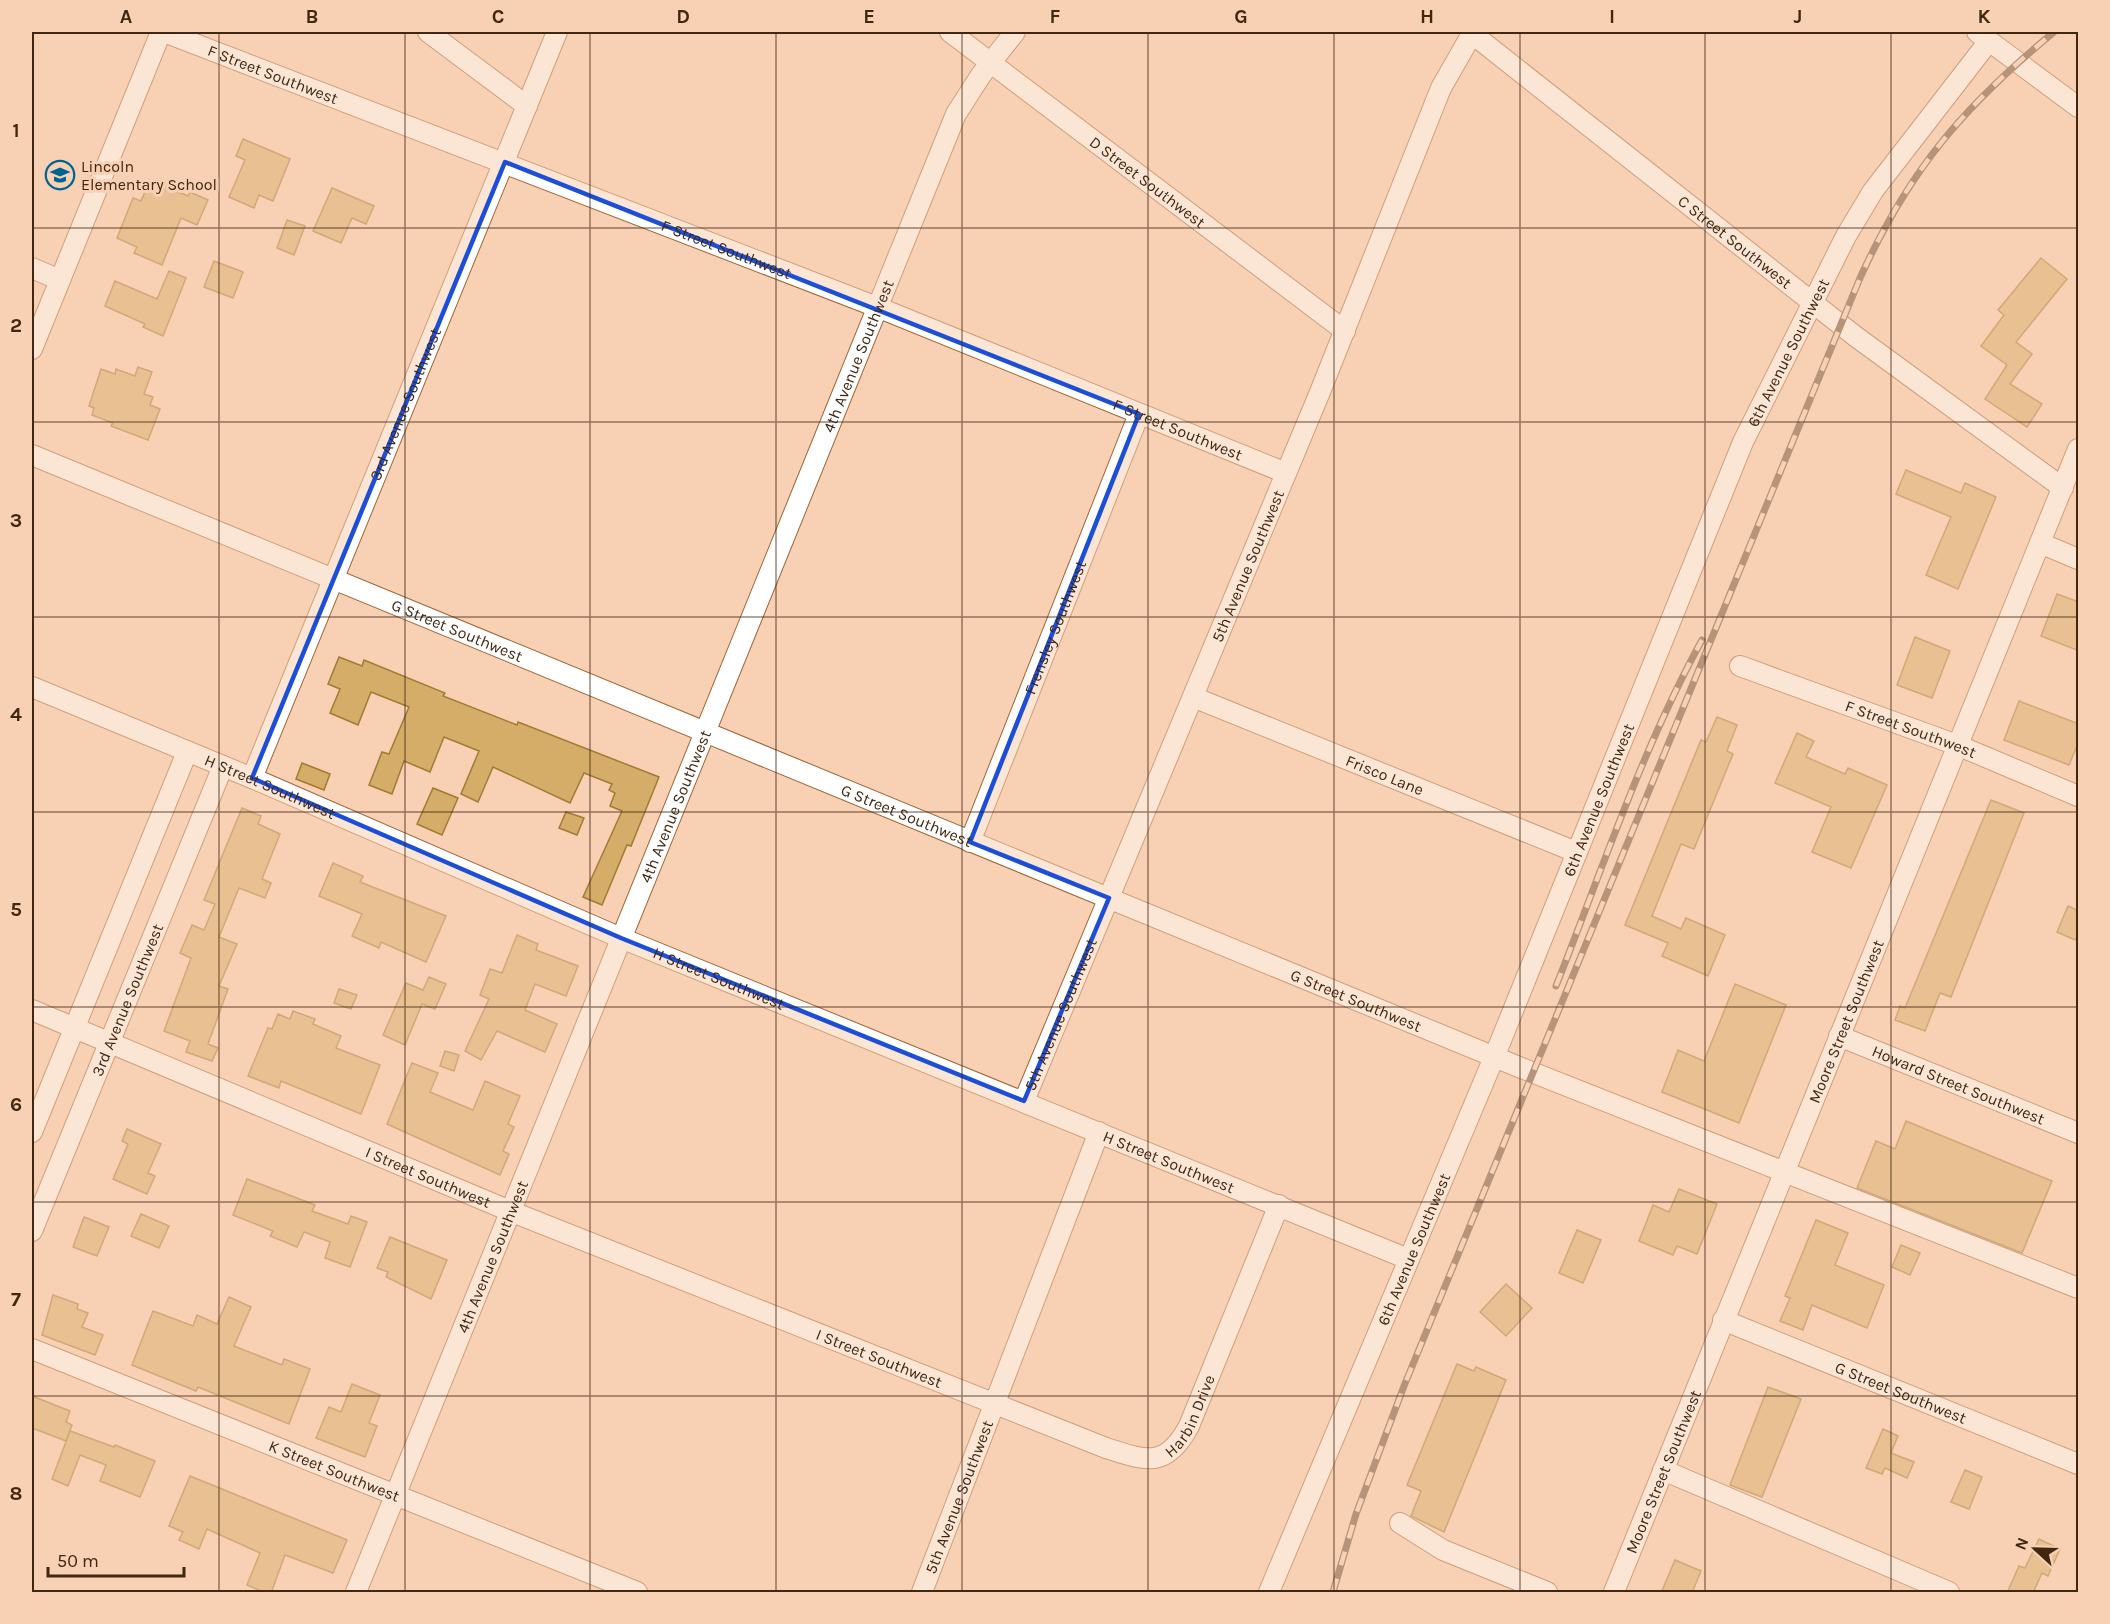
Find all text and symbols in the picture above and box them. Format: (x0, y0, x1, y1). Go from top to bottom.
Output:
text: A (120, 5, 133, 28)
text: B (306, 5, 318, 28)
text: C (492, 5, 504, 28)
text: D (676, 5, 690, 28)
text: E (863, 5, 875, 28)
text: F (1050, 5, 1061, 28)
text: G (1234, 5, 1248, 28)
text: H (1420, 5, 1434, 28)
text: I (1609, 5, 1615, 28)
text: J (1794, 5, 1802, 28)
text: K (1977, 5, 1991, 28)
street label: F Street Southwest (205, 40, 341, 108)
text: 1 (12, 119, 20, 142)
street label: D Street Southwest (1086, 132, 1209, 232)
place label: Lincoln Elementary School (81, 157, 217, 194)
school or university icon: Lincoln Elementary School (44, 159, 76, 191)
street label: C Street Southwest (1675, 191, 1796, 292)
street label: F Street Southwest (659, 215, 794, 283)
street label: 6th Avenue Southwest (1743, 275, 1833, 430)
street label: 4th Avenue Southwest (818, 277, 897, 435)
text: 2 (10, 314, 22, 337)
street label: 3rd Avenue Southwest (365, 325, 445, 483)
street label: F Street Southwest (1110, 394, 1245, 464)
street label: 5th Avenue Southwest (1207, 487, 1288, 645)
text: 3 (10, 509, 22, 532)
street label: Frensley Southwest (1020, 557, 1090, 697)
street label: G Street Southwest (389, 595, 526, 665)
street label: F Street Southwest (1843, 696, 1979, 762)
text: 4 (10, 703, 22, 726)
street label: 6th Avenue Southwest (1559, 720, 1638, 879)
street label: 4th Avenue Southwest (636, 727, 714, 885)
street label: H Street Southwest (202, 750, 338, 823)
street label: Frisco Lane (1343, 750, 1427, 799)
street label: G Street Southwest (838, 780, 975, 850)
text: 5 (10, 898, 22, 921)
street label: 3rd Avenue Southwest (87, 921, 167, 1079)
street label: 5th Avenue Southwest (1020, 935, 1100, 1093)
street label: Moore Street Southwest (1804, 937, 1887, 1106)
street label: H Street Southwest (650, 943, 787, 1013)
street label: G Street Southwest (1288, 965, 1425, 1035)
street label: Howard Street Southwest (1869, 1041, 2048, 1128)
text: 6 (10, 1093, 22, 1116)
street label: H Street Southwest (1100, 1126, 1237, 1197)
street label: I Street Southwest (363, 1142, 494, 1211)
street label: 6th Avenue Southwest (1373, 1170, 1454, 1328)
street label: 4th Avenue Southwest (453, 1177, 532, 1336)
text: 7 (11, 1288, 21, 1311)
street label: I Street Southwest (813, 1324, 945, 1391)
street label: G Street Southwest (1832, 1357, 1969, 1427)
street label: Harbin Drive (1161, 1372, 1218, 1461)
street label: Moore Street Southwest (1621, 1387, 1705, 1556)
street label: 5th Avenue Southwest (920, 1417, 997, 1576)
street label: K Street Southwest (266, 1436, 403, 1505)
text: 8 (10, 1482, 22, 1505)
north arrow (2005, 1519, 2065, 1579)
text: N (2011, 1535, 2033, 1552)
scale bar (48, 1540, 184, 1578)
text: 50 m (57, 1550, 99, 1572)

